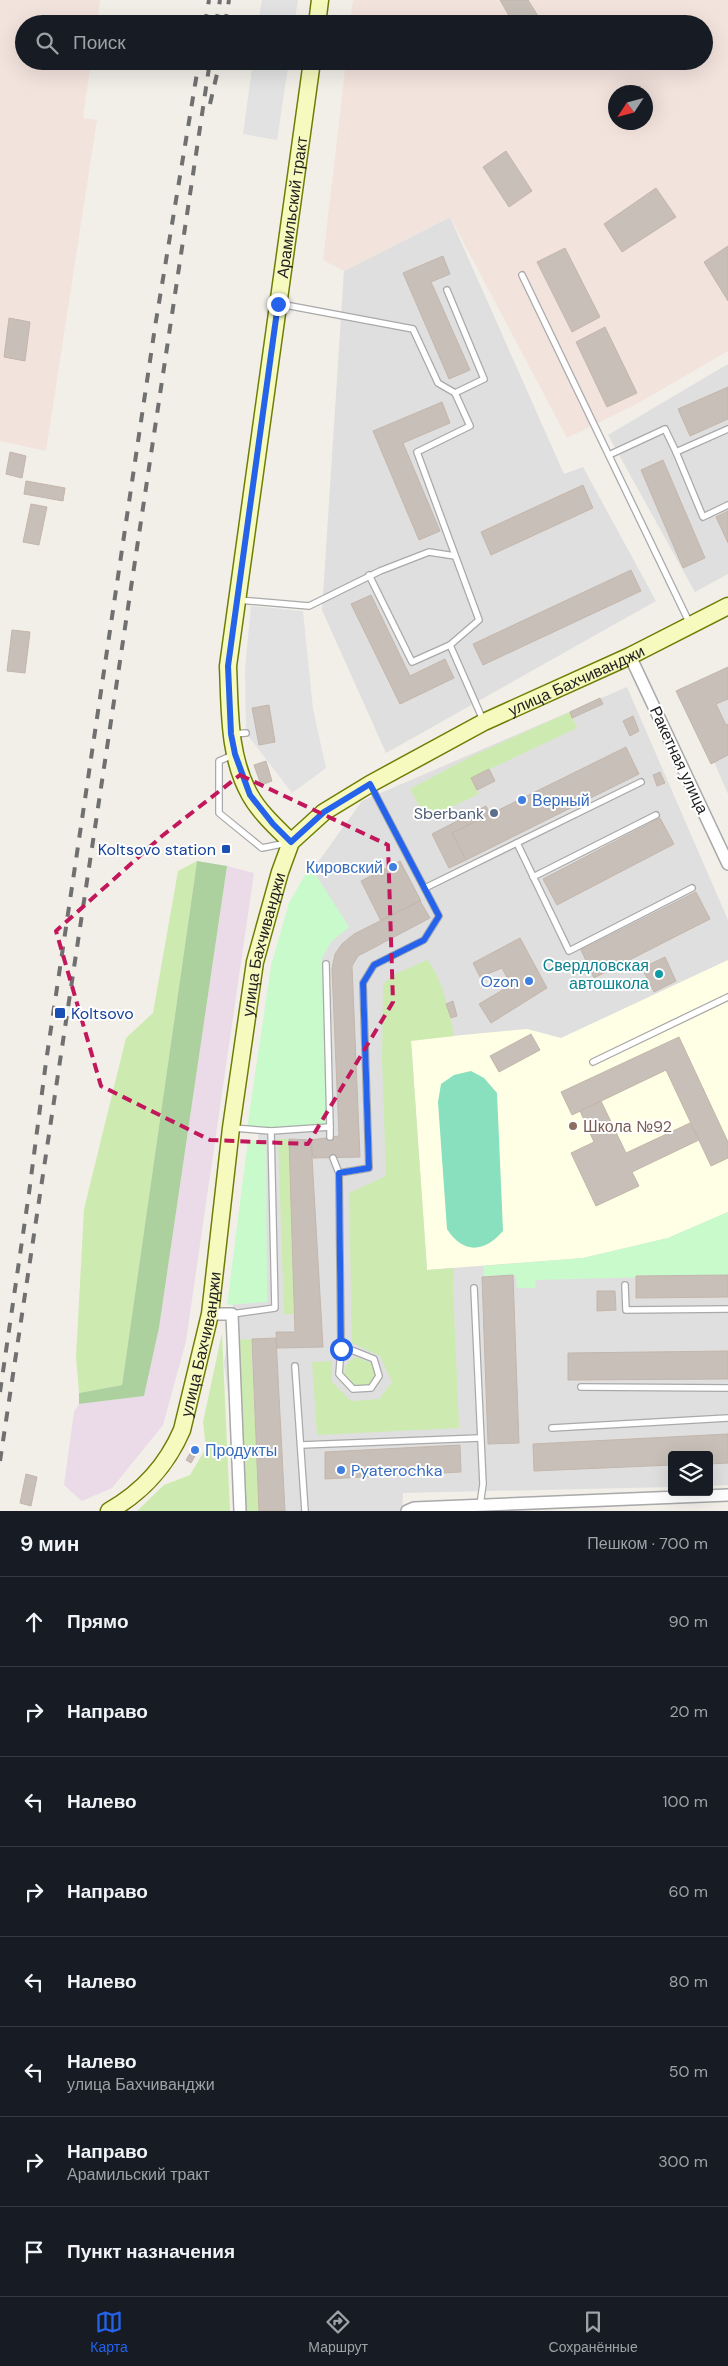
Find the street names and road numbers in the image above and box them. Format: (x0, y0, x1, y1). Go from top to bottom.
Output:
street label: Арамильский тракт (271, 134, 312, 279)
street label: улица Бахчиванджи (505, 640, 648, 720)
street label: Ракетная улица (645, 703, 713, 817)
street label: улица Бахчиванджи (237, 870, 290, 1018)
street label: улица Бахчиванджи (175, 1271, 225, 1419)

